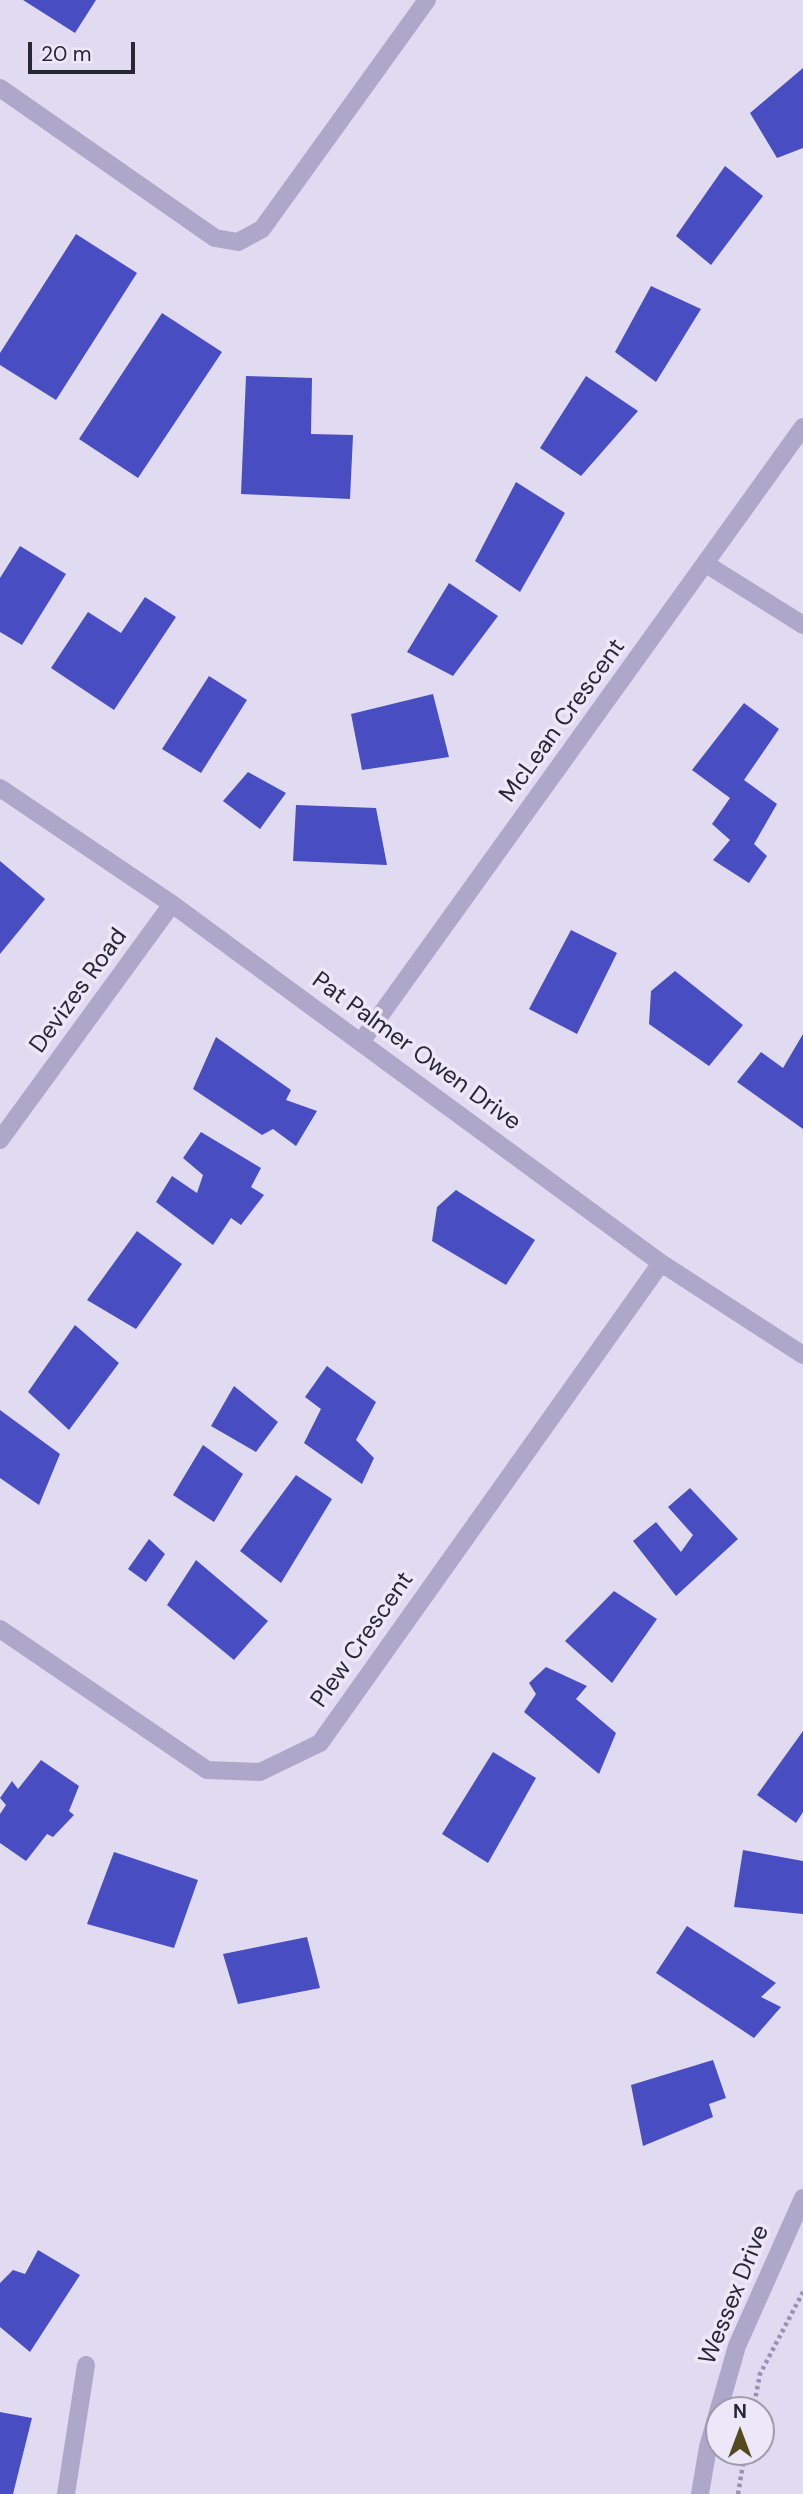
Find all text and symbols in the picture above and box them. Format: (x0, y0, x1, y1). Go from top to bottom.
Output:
scale bar (32, 28, 138, 72)
text: 20 m (41, 40, 92, 68)
street label: McLean Crescent (494, 634, 632, 808)
street label: Devizes Road (24, 923, 134, 1059)
street label: Pat Palmer Owen Drive (306, 967, 526, 1137)
street label: Plew Crescent (306, 1567, 420, 1713)
street label: Wessex Drive (694, 2221, 776, 2369)
north arrow (705, 2396, 775, 2466)
text: N (733, 2399, 747, 2424)

